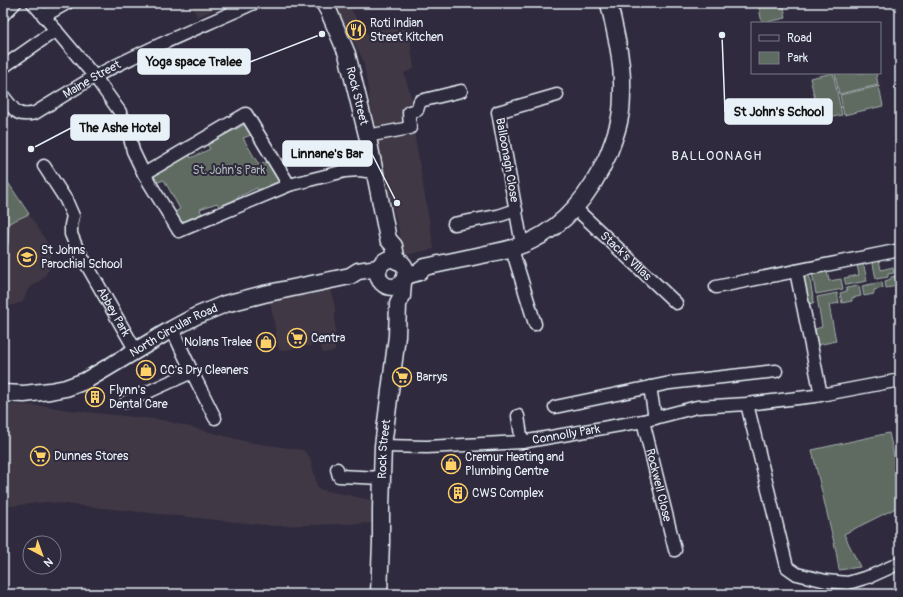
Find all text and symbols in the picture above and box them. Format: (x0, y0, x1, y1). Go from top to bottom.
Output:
place label: Roti Indian Street Kitchen (370, 16, 444, 45)
restaurant icon: Roti Indian Street Kitchen (345, 19, 367, 41)
legend (751, 22, 881, 74)
text: Road (787, 31, 812, 46)
callout: Yoga space Tralee (138, 49, 250, 74)
text: Park (787, 51, 808, 66)
text: Yoga space Tralee (145, 54, 243, 70)
street label: Maine Street (60, 57, 123, 102)
street label: Rock Street (343, 65, 372, 127)
callout: St John's School (725, 99, 832, 124)
text: St John's School (734, 104, 824, 120)
callout: The Ashe Hotel (71, 115, 169, 140)
street label: Balloonagh Close (492, 117, 522, 204)
text: The Ashe Hotel (78, 120, 161, 136)
callout: Linnane's Bar (283, 141, 372, 166)
text: Linnane's Bar (291, 146, 364, 162)
district label: BALLOONAGH (672, 148, 762, 164)
park label: St. John's Park (192, 163, 266, 178)
street label: Stack's Villas (597, 228, 655, 284)
place label: St Johns Parochial School (41, 243, 123, 272)
school or university icon: St Johns Parochial School (16, 246, 38, 268)
street label: Abbey Park (94, 285, 134, 339)
street label: North Circular Road (127, 300, 220, 360)
supermarket icon: Centra (286, 327, 308, 349)
shop icon: Nolans Tralee (255, 331, 277, 353)
place label: Centra (311, 331, 346, 346)
place label: Nolans Tralee (184, 335, 252, 350)
shop icon: CC's Dry Cleaners (135, 359, 157, 381)
place label: CC's Dry Cleaners (160, 363, 249, 378)
supermarket icon: Barrys (391, 366, 413, 388)
place label: Barrys (416, 370, 448, 385)
place label: Flynn's Dental Care (109, 383, 168, 412)
building icon: Flynn's Dental Care (84, 386, 106, 408)
street label: Rock Street (374, 418, 394, 479)
street label: Connolly Park (531, 421, 601, 448)
supermarket icon: Dunnes Stores (29, 445, 51, 467)
street label: Rockwell Close (643, 447, 675, 523)
place label: Dunnes Stores (54, 449, 129, 464)
place label: Cremur Heating and Plumbing Centre (465, 450, 564, 479)
shop icon: Cremur Heating and Plumbing Centre (440, 453, 462, 475)
building icon: CWS Complex (447, 482, 469, 504)
place label: CWS Complex (472, 486, 544, 501)
north arrow (22, 535, 62, 575)
text: N (41, 555, 55, 570)

